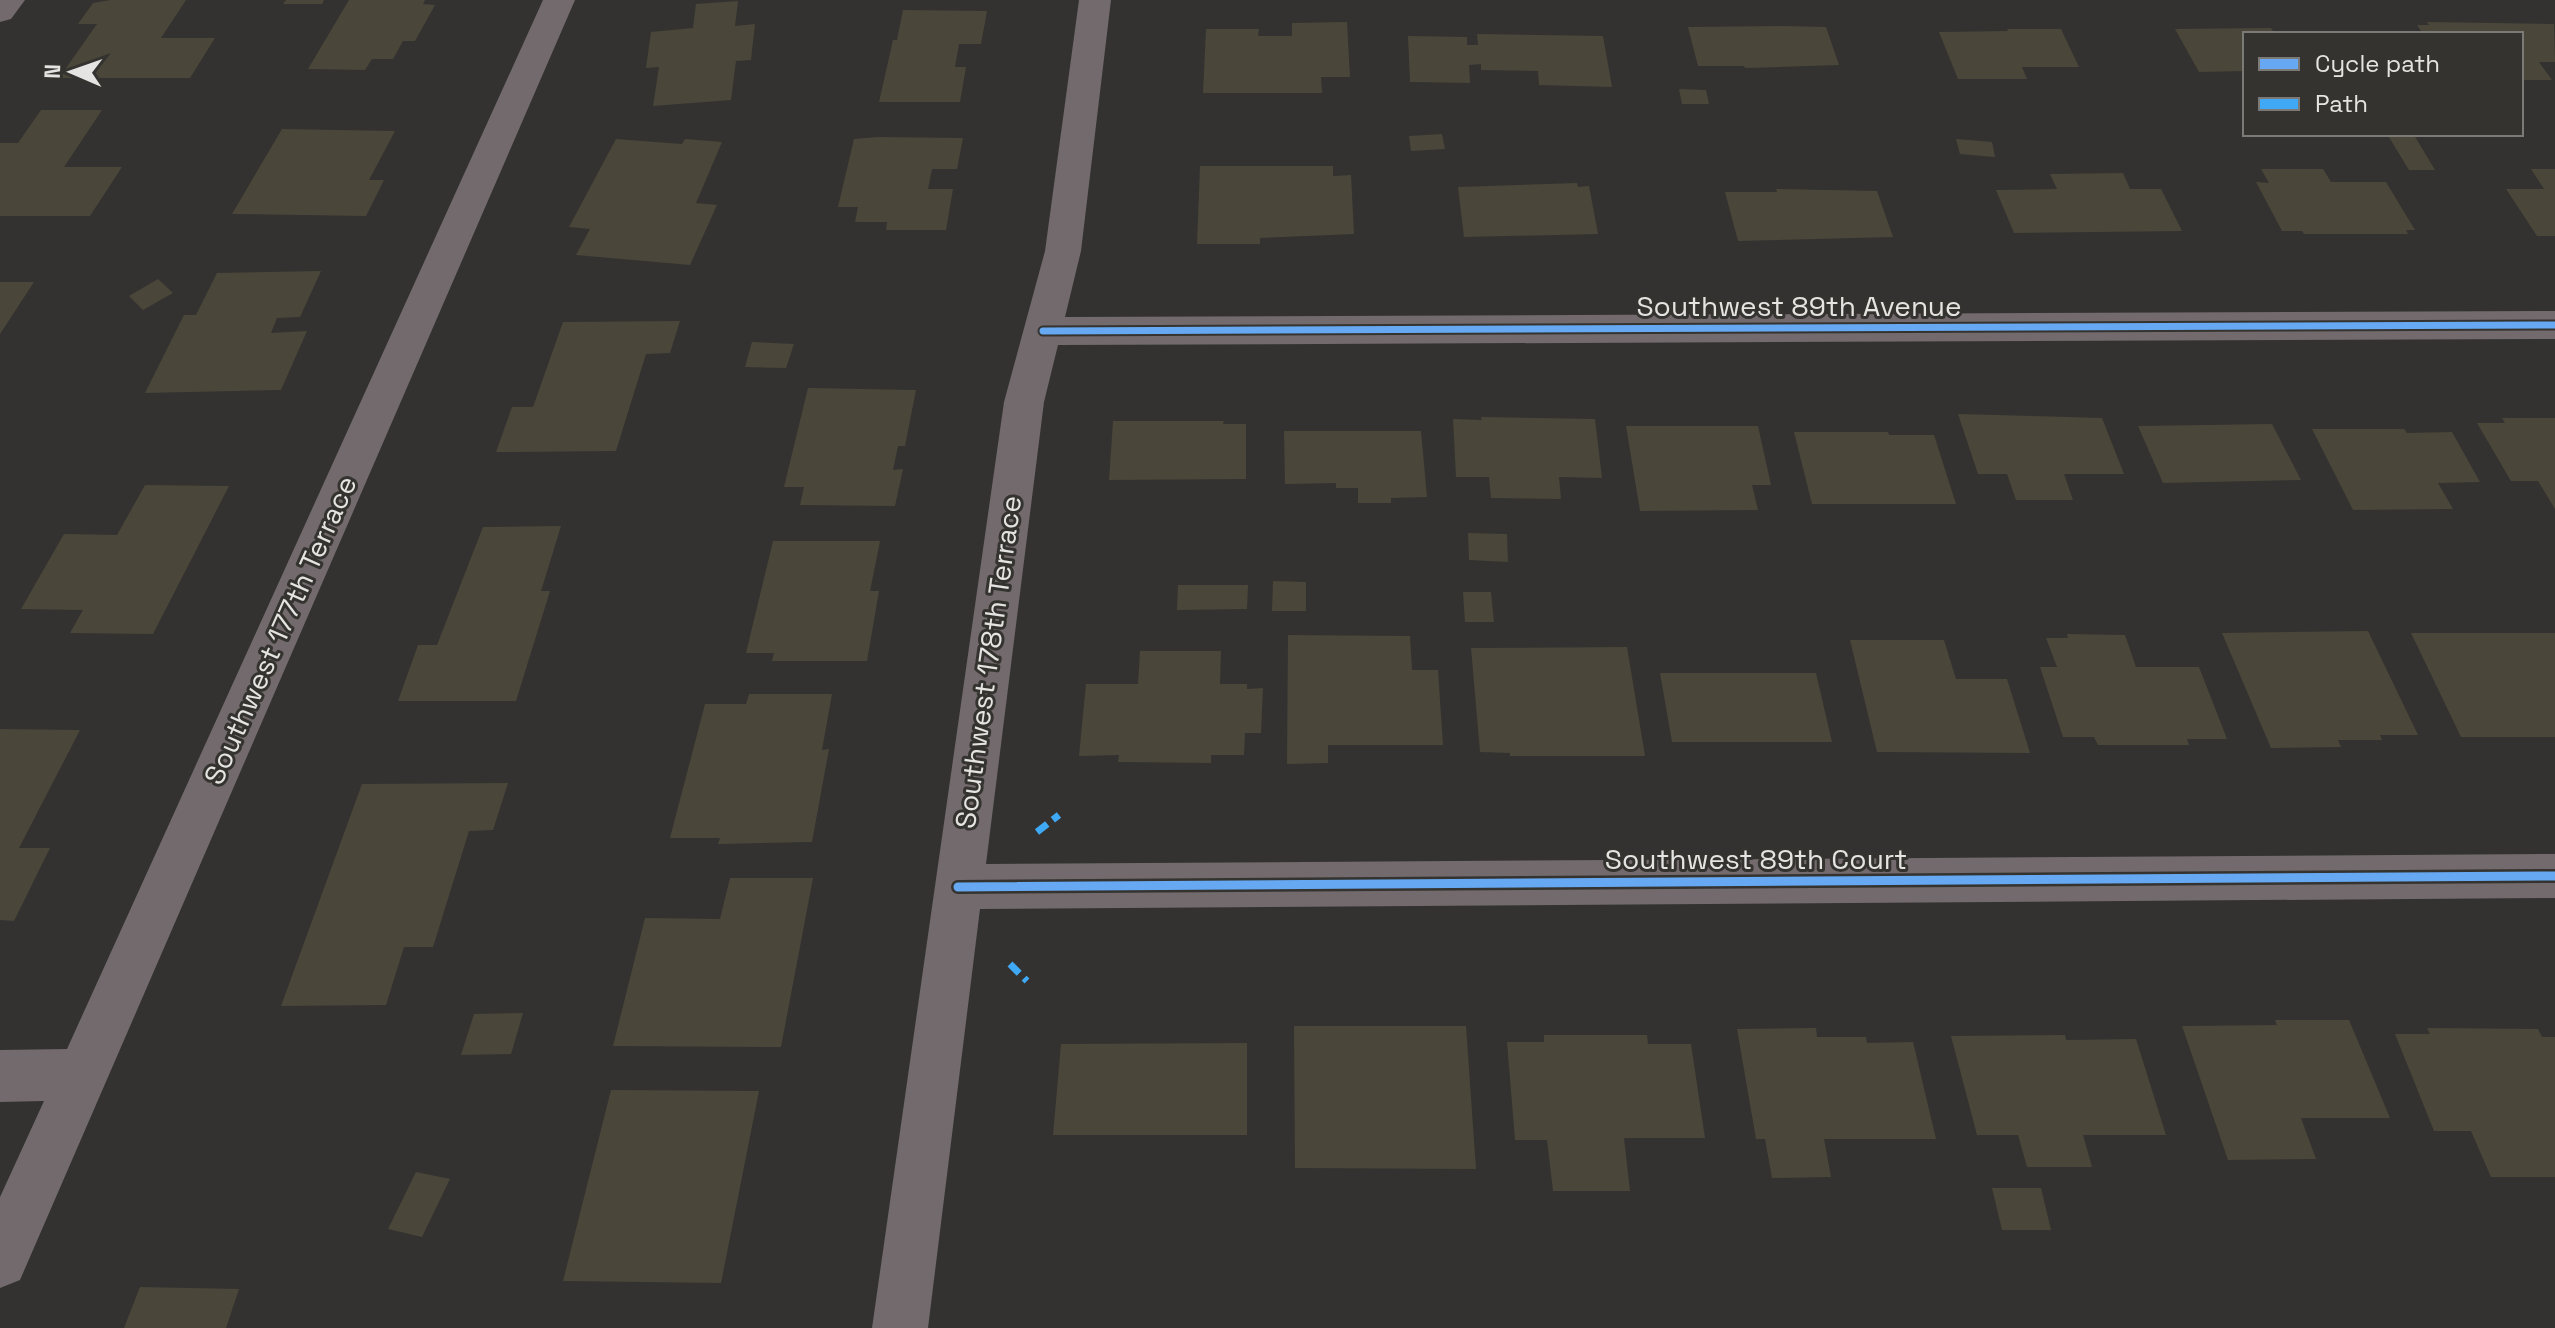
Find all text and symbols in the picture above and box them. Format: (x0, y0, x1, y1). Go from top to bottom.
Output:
north arrow (32, 32, 112, 112)
legend (2243, 32, 2523, 136)
text: Cycle path (2315, 48, 2440, 79)
text: N (38, 63, 66, 79)
text: Path (2315, 88, 2368, 119)
street label: Southwest 89th Avenue (1636, 288, 1962, 324)
street label: Southwest 177th Terrace (196, 470, 364, 790)
street label: Southwest 178th Terrace (947, 493, 1029, 831)
street label: Southwest 89th Court (1605, 841, 1907, 877)

